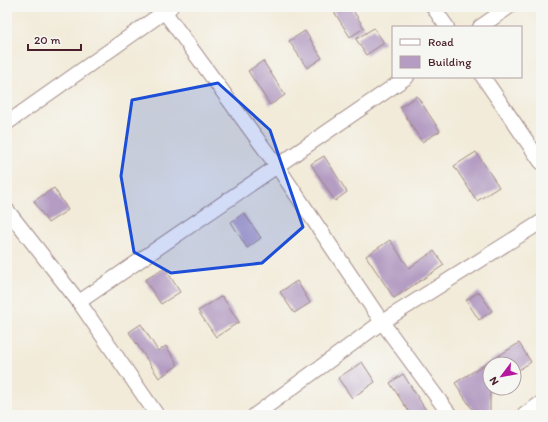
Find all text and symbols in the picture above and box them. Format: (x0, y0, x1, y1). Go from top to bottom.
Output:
scale bar (28, 26, 81, 52)
legend (392, 26, 522, 78)
text: 20 m (34, 33, 61, 47)
text: Road (428, 35, 454, 49)
text: Building (428, 55, 472, 69)
north arrow (482, 356, 522, 396)
text: N (486, 374, 501, 388)

